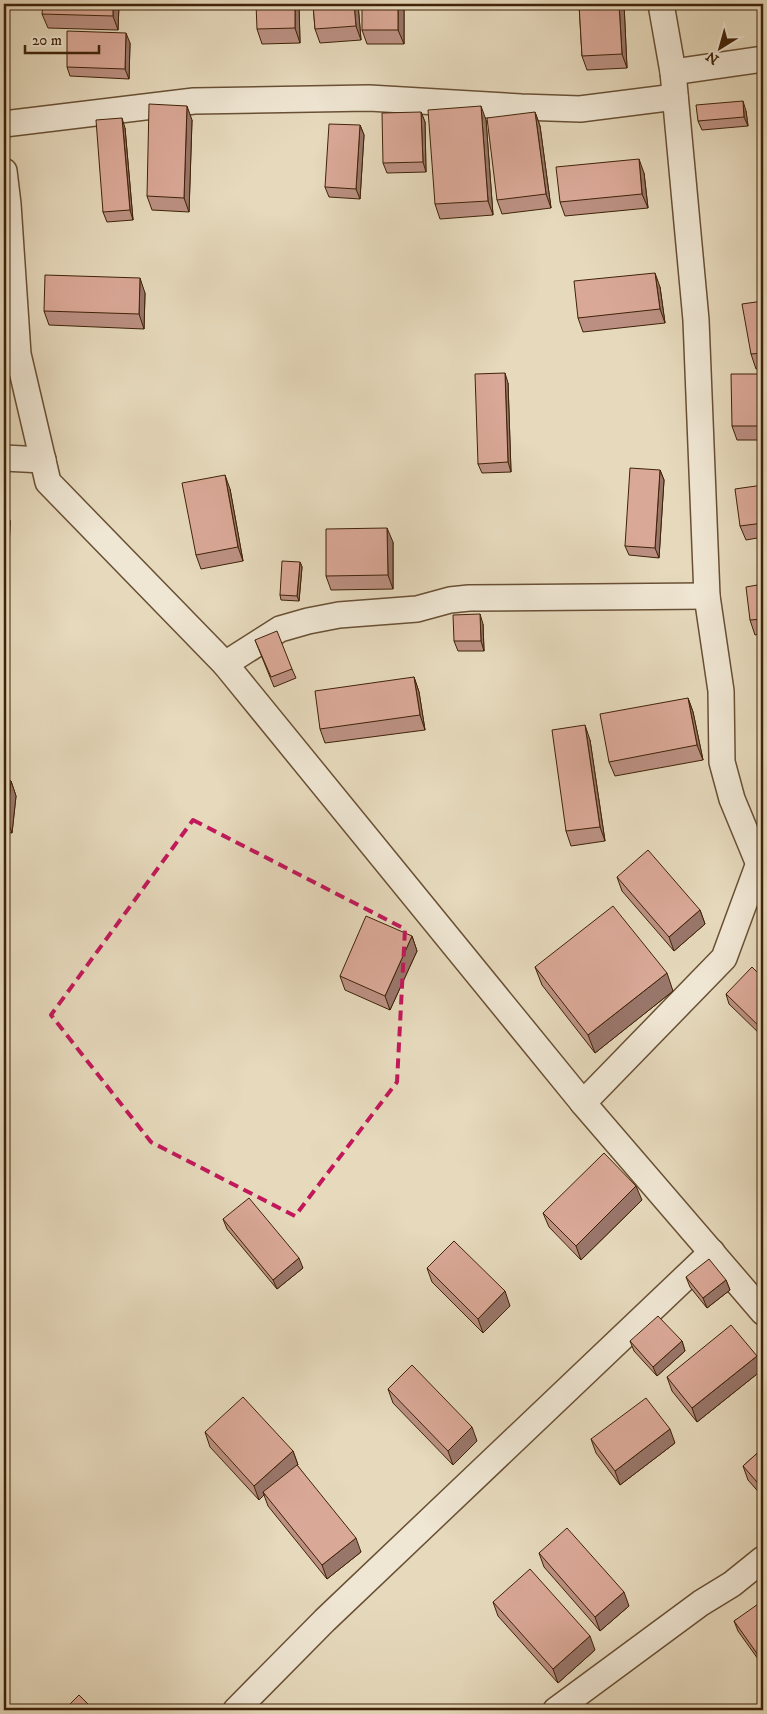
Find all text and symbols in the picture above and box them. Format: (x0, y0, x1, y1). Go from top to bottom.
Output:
scale bar (25, 22, 99, 54)
north arrow (694, 22, 744, 72)
text: 20 m (32, 31, 62, 50)
text: N (702, 47, 723, 68)

